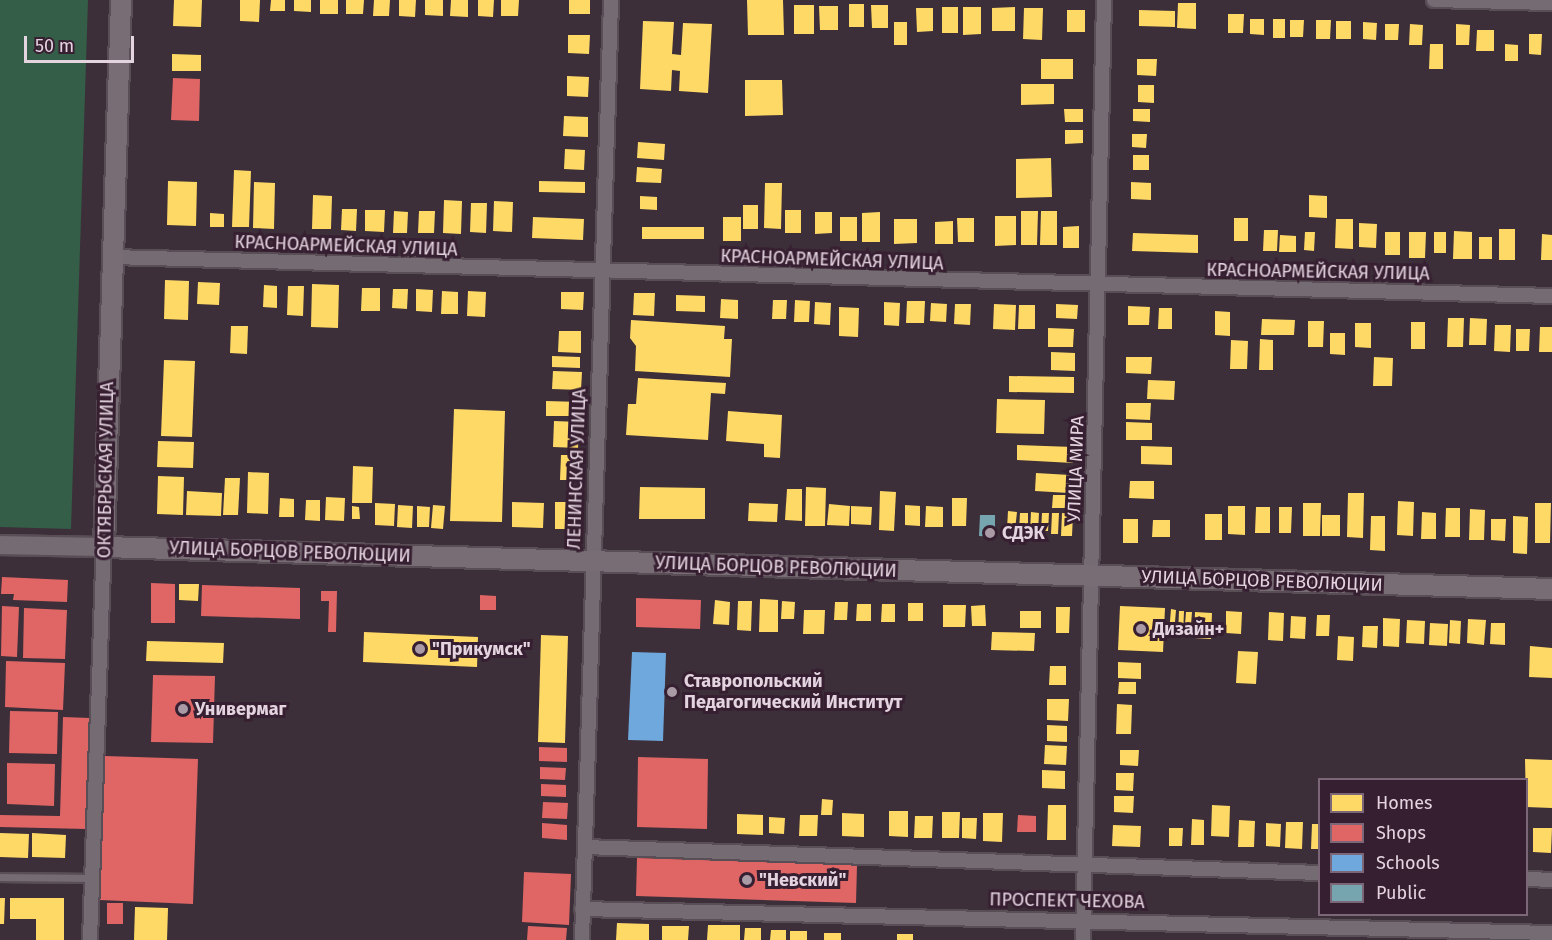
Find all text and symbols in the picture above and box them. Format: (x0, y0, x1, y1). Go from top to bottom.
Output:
scale bar (27, 24, 136, 62)
text: 50 m (35, 35, 74, 57)
street label: КРАСНОАРМЕЙСКАЯ УЛИЦА (234, 231, 458, 261)
street label: КРАСНОАРМЕЙСКАЯ УЛИЦА (720, 245, 944, 275)
street label: КРАСНОАРМЕЙСКАЯ УЛИЦА (1206, 259, 1430, 285)
street label: ОКТЯБРЬСКАЯ УЛИЦА (94, 381, 118, 559)
street label: ЛЕНИНСКАЯ УЛИЦА (563, 388, 591, 550)
street label: УЛИЦА МИРА (1063, 415, 1089, 523)
place label: СДЭК (1002, 522, 1045, 544)
marker: СДЭК (983, 526, 997, 540)
street label: УЛИЦА БОРЦОВ РЕВОЛЮЦИИ (169, 537, 411, 567)
street label: УЛИЦА БОРЦОВ РЕВОЛЮЦИИ (655, 552, 897, 582)
street label: УЛИЦА БОРЦОВ РЕВОЛЮЦИИ (1141, 566, 1383, 596)
place label: Дизайн+ (1153, 618, 1224, 640)
marker: Дизайн+ (1134, 622, 1148, 636)
place label: "Прикумск" (432, 638, 531, 660)
marker: "Прикумск" (413, 642, 427, 656)
place label: Ставропольский Педагогический Институт (684, 671, 902, 714)
marker: Ставропольский Педагогический Институт (665, 685, 679, 699)
place label: Универмаг (195, 698, 286, 720)
marker: Универмаг (176, 702, 190, 716)
legend (1318, 778, 1528, 916)
text: Homes (1376, 792, 1432, 814)
text: Shops (1376, 822, 1426, 844)
text: Schools (1376, 852, 1440, 874)
place label: "Невский" (759, 869, 846, 891)
marker: "Невский" (740, 873, 754, 887)
text: Public (1376, 882, 1426, 904)
street label: ПРОСПЕКТ ЧЕХОВА (989, 889, 1145, 913)

